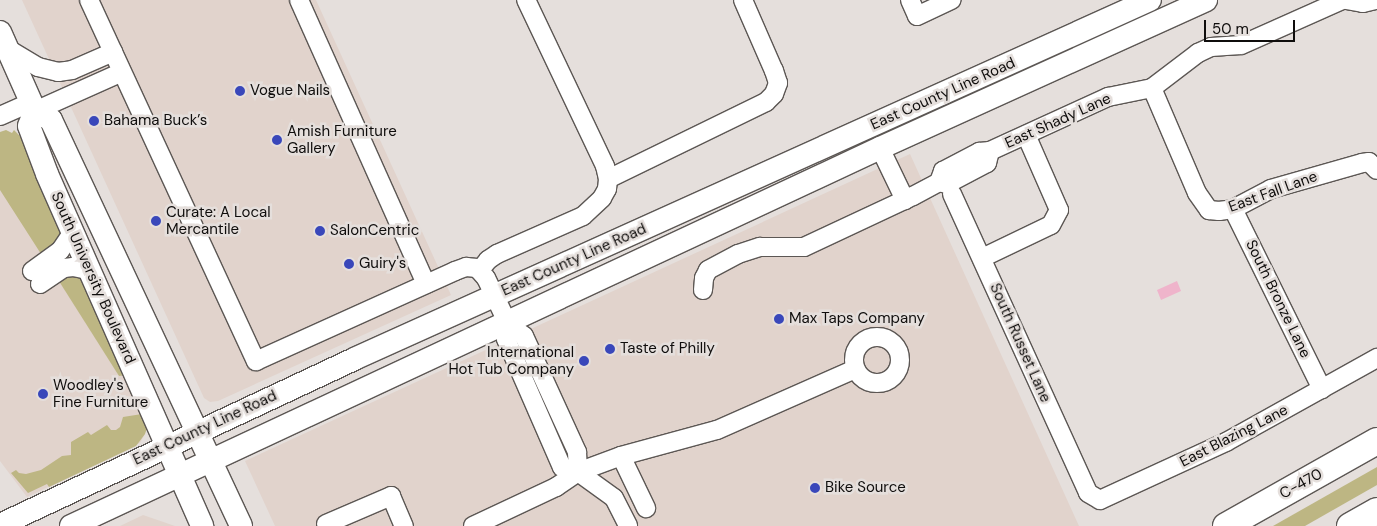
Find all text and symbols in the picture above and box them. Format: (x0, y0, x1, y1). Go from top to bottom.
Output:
scale bar (1207, 10, 1298, 42)
text: 50 m (1212, 19, 1249, 39)
street label: East County Line Road (868, 54, 1018, 134)
place label: Vogue Nails (250, 82, 330, 100)
marker: Vogue Nails (234, 85, 246, 97)
street label: East Shady Lane (1002, 90, 1114, 152)
place label: Bahama Buck’s (104, 112, 207, 130)
marker: Bahama Buck’s (88, 115, 100, 127)
place label: Amish Furniture Gallery (287, 122, 397, 157)
marker: Amish Furniture Gallery (271, 134, 283, 146)
street label: East Fall Lane (1226, 168, 1320, 216)
street label: South University Boulevard (47, 189, 139, 367)
place label: Curate: A Local Mercantile (166, 203, 271, 238)
marker: Curate: A Local Mercantile (150, 215, 162, 227)
street label: East County Line Road (499, 220, 649, 300)
place label: SalonCentric (330, 222, 419, 240)
marker: SalonCentric (314, 225, 326, 237)
street label: South Bronze Lane (1242, 237, 1314, 361)
place label: Guiry's (359, 255, 406, 273)
marker: Guiry's (343, 258, 355, 270)
street label: South Russet Lane (986, 281, 1054, 405)
place label: Max Taps Company (789, 310, 925, 328)
marker: Max Taps Company (773, 313, 785, 325)
place label: Taste of Philly (620, 340, 715, 358)
place label: International Hot Tub Company (448, 343, 574, 378)
marker: Taste of Philly (604, 343, 616, 355)
marker: International Hot Tub Company (578, 355, 590, 367)
place label: Woodley's Fine Furniture (53, 376, 148, 411)
street label: East County Line Road (130, 387, 280, 469)
marker: Woodley's Fine Furniture (37, 388, 49, 400)
street label: East Blazing Lane (1177, 401, 1291, 471)
street label: C-470 (1277, 465, 1325, 503)
place label: Bike Source (825, 479, 906, 497)
marker: Bike Source (809, 482, 821, 494)

